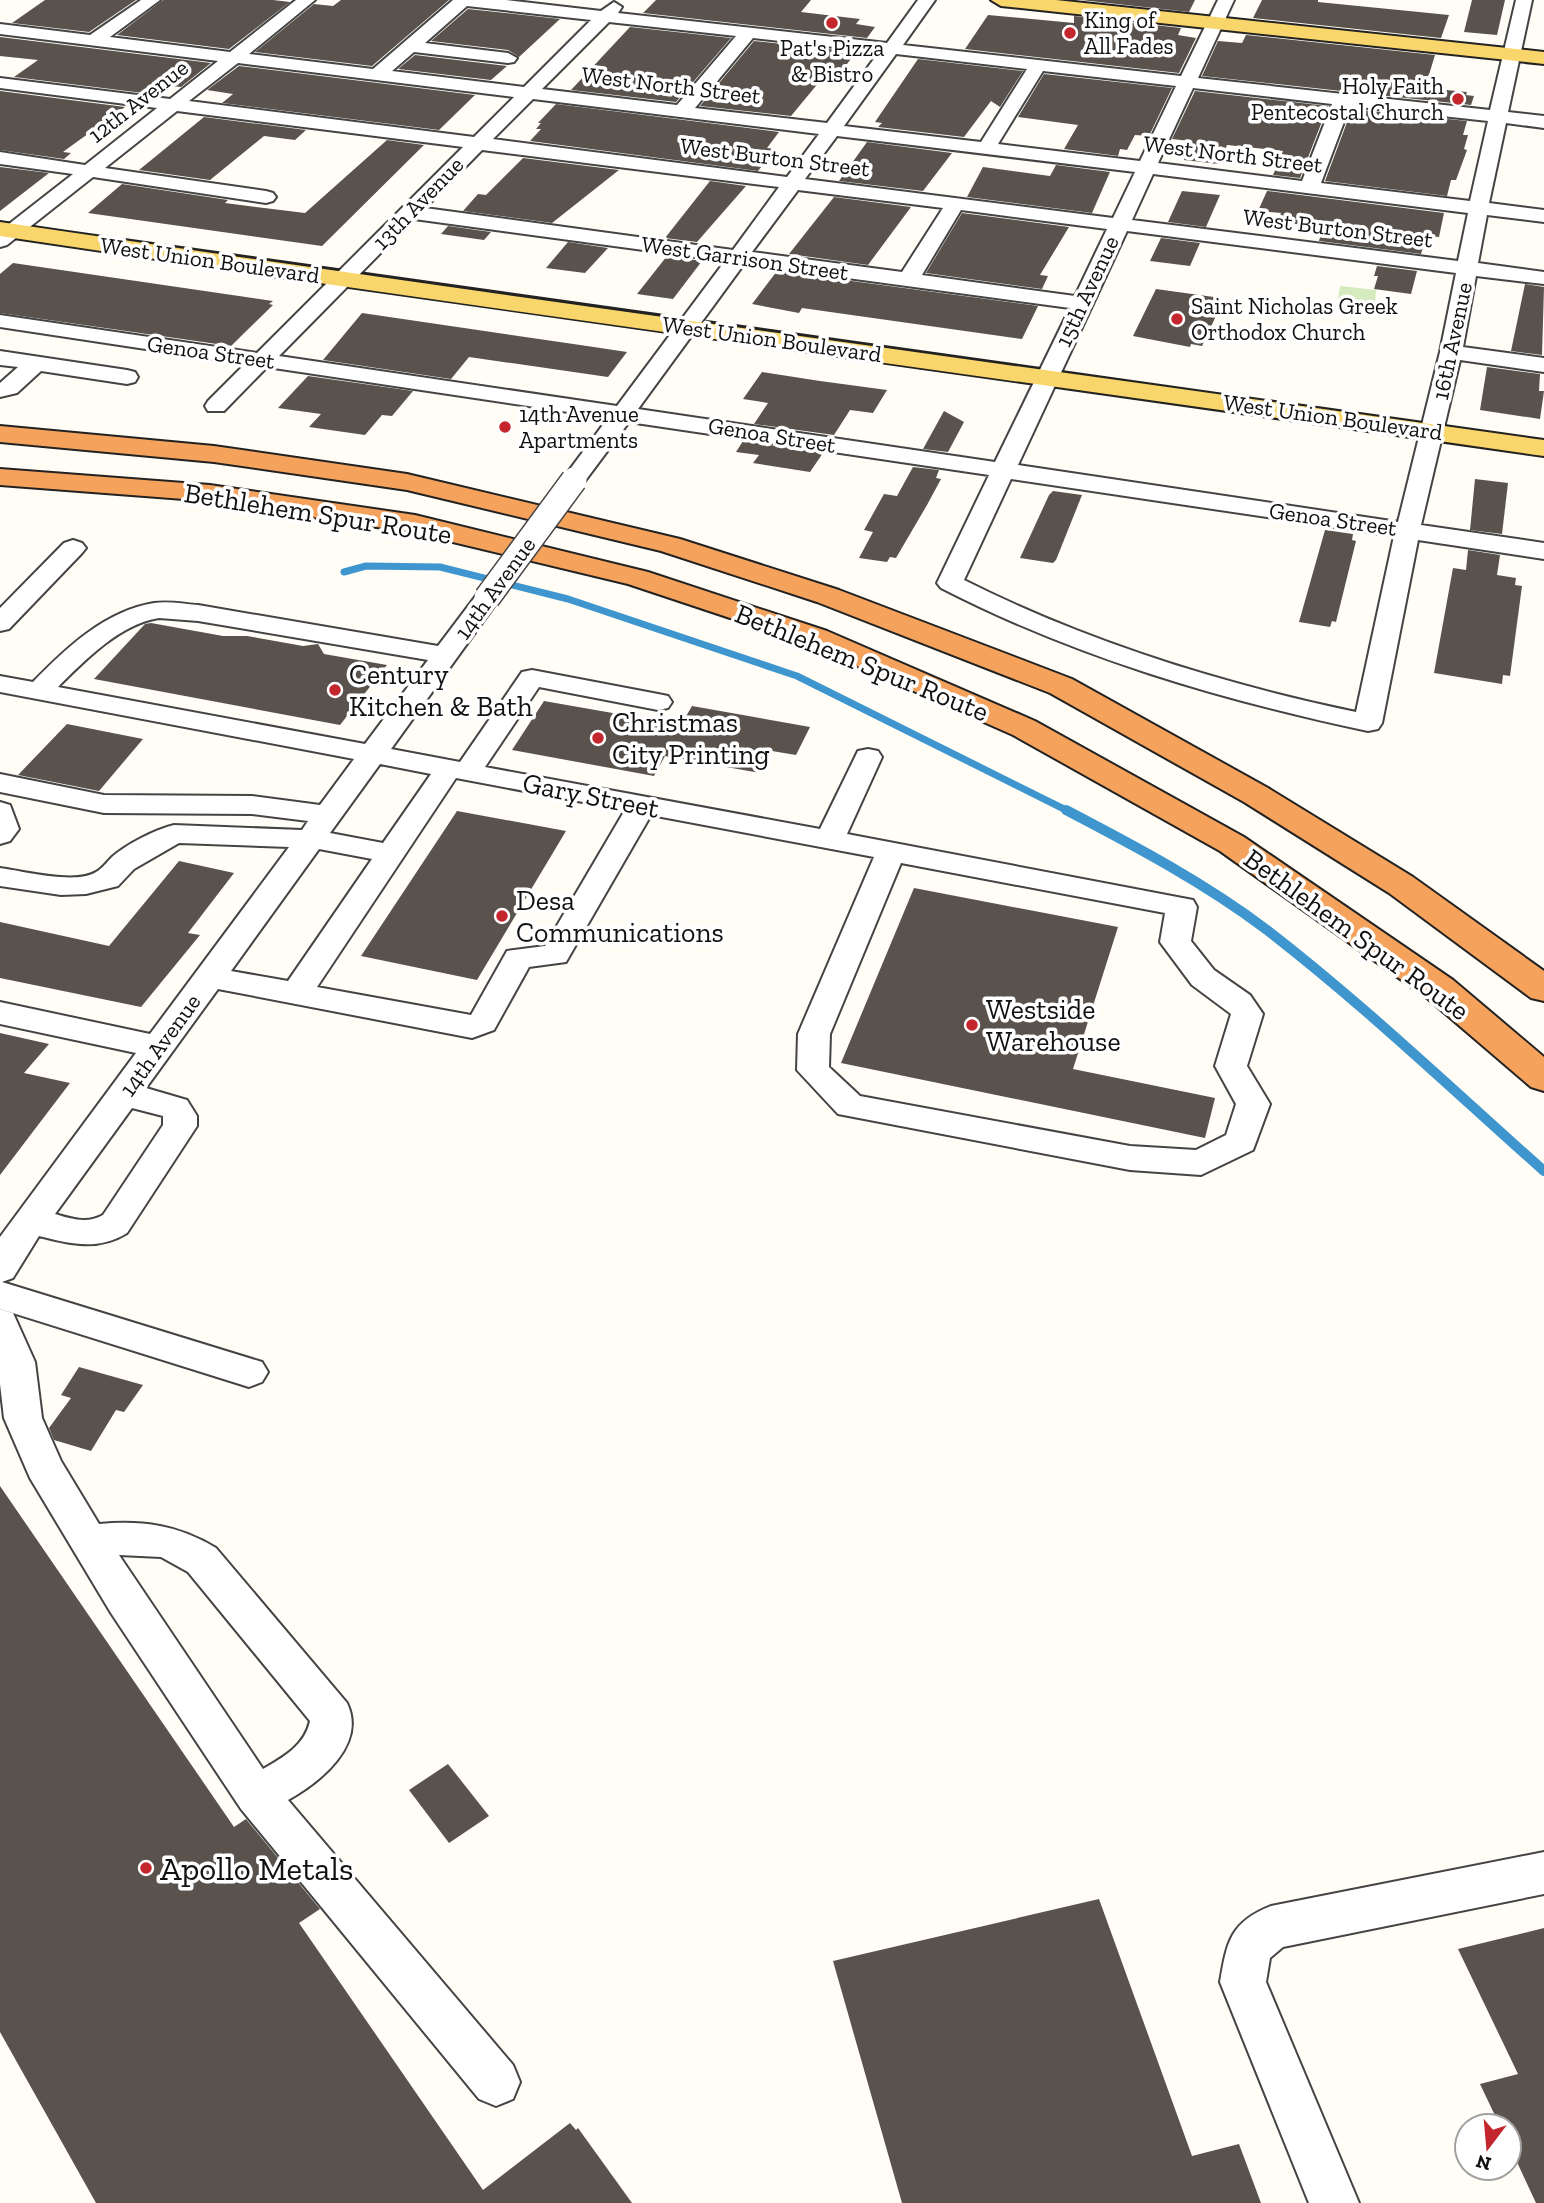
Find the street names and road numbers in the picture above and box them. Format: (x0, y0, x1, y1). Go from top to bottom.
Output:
street label: 12th Avenue (82, 53, 194, 149)
street label: West North Street (580, 60, 762, 110)
street label: West North Street (1142, 129, 1324, 179)
street label: West Burton Street (679, 131, 872, 183)
street label: 13th Avenue (367, 151, 469, 255)
street label: West Burton Street (1242, 202, 1435, 254)
street label: West Garrison Street (640, 230, 851, 286)
street label: West Union Boulevard (99, 231, 322, 289)
street label: 15th Avenue (1049, 231, 1125, 351)
street label: 16th Avenue (1426, 280, 1478, 402)
street label: West Union Boulevard (661, 310, 884, 368)
street label: Genoa Street (145, 329, 277, 375)
street label: West Union Boulevard (1222, 388, 1445, 446)
street label: Genoa Street (706, 411, 838, 459)
street label: Bethlehem Spur Route (182, 476, 454, 551)
street label: Genoa Street (1267, 496, 1399, 542)
street label: 14th Avenue (448, 531, 542, 645)
street label: Bethlehem Spur Route (730, 597, 993, 728)
street label: Gary Street (520, 766, 663, 825)
street label: Bethlehem Spur Route (1238, 842, 1476, 1027)
street label: 14th Avenue (113, 988, 207, 1102)

